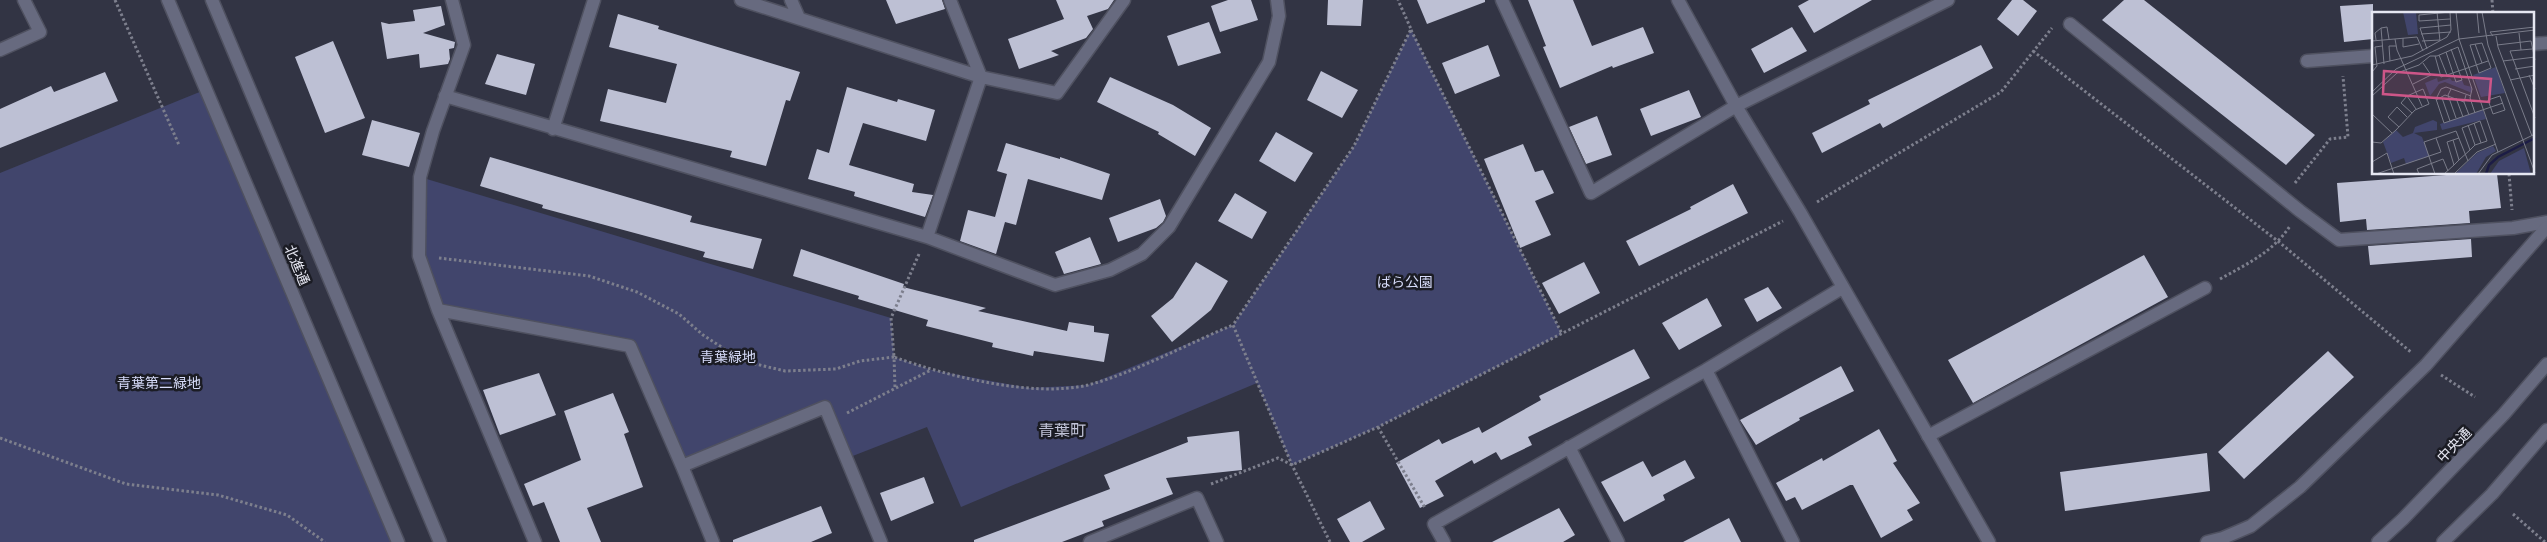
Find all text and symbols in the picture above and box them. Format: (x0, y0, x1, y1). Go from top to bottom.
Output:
inset map (2372, 12, 2534, 175)
street label: 北進通 (280, 243, 313, 288)
park label: ばら公園 (1377, 275, 1433, 292)
park label: 青葉緑地 (700, 350, 756, 367)
park label: 青葉第二緑地 (117, 375, 201, 393)
district label: 青葉町 (1038, 422, 1086, 442)
street label: 中央通 (2434, 425, 2476, 467)

